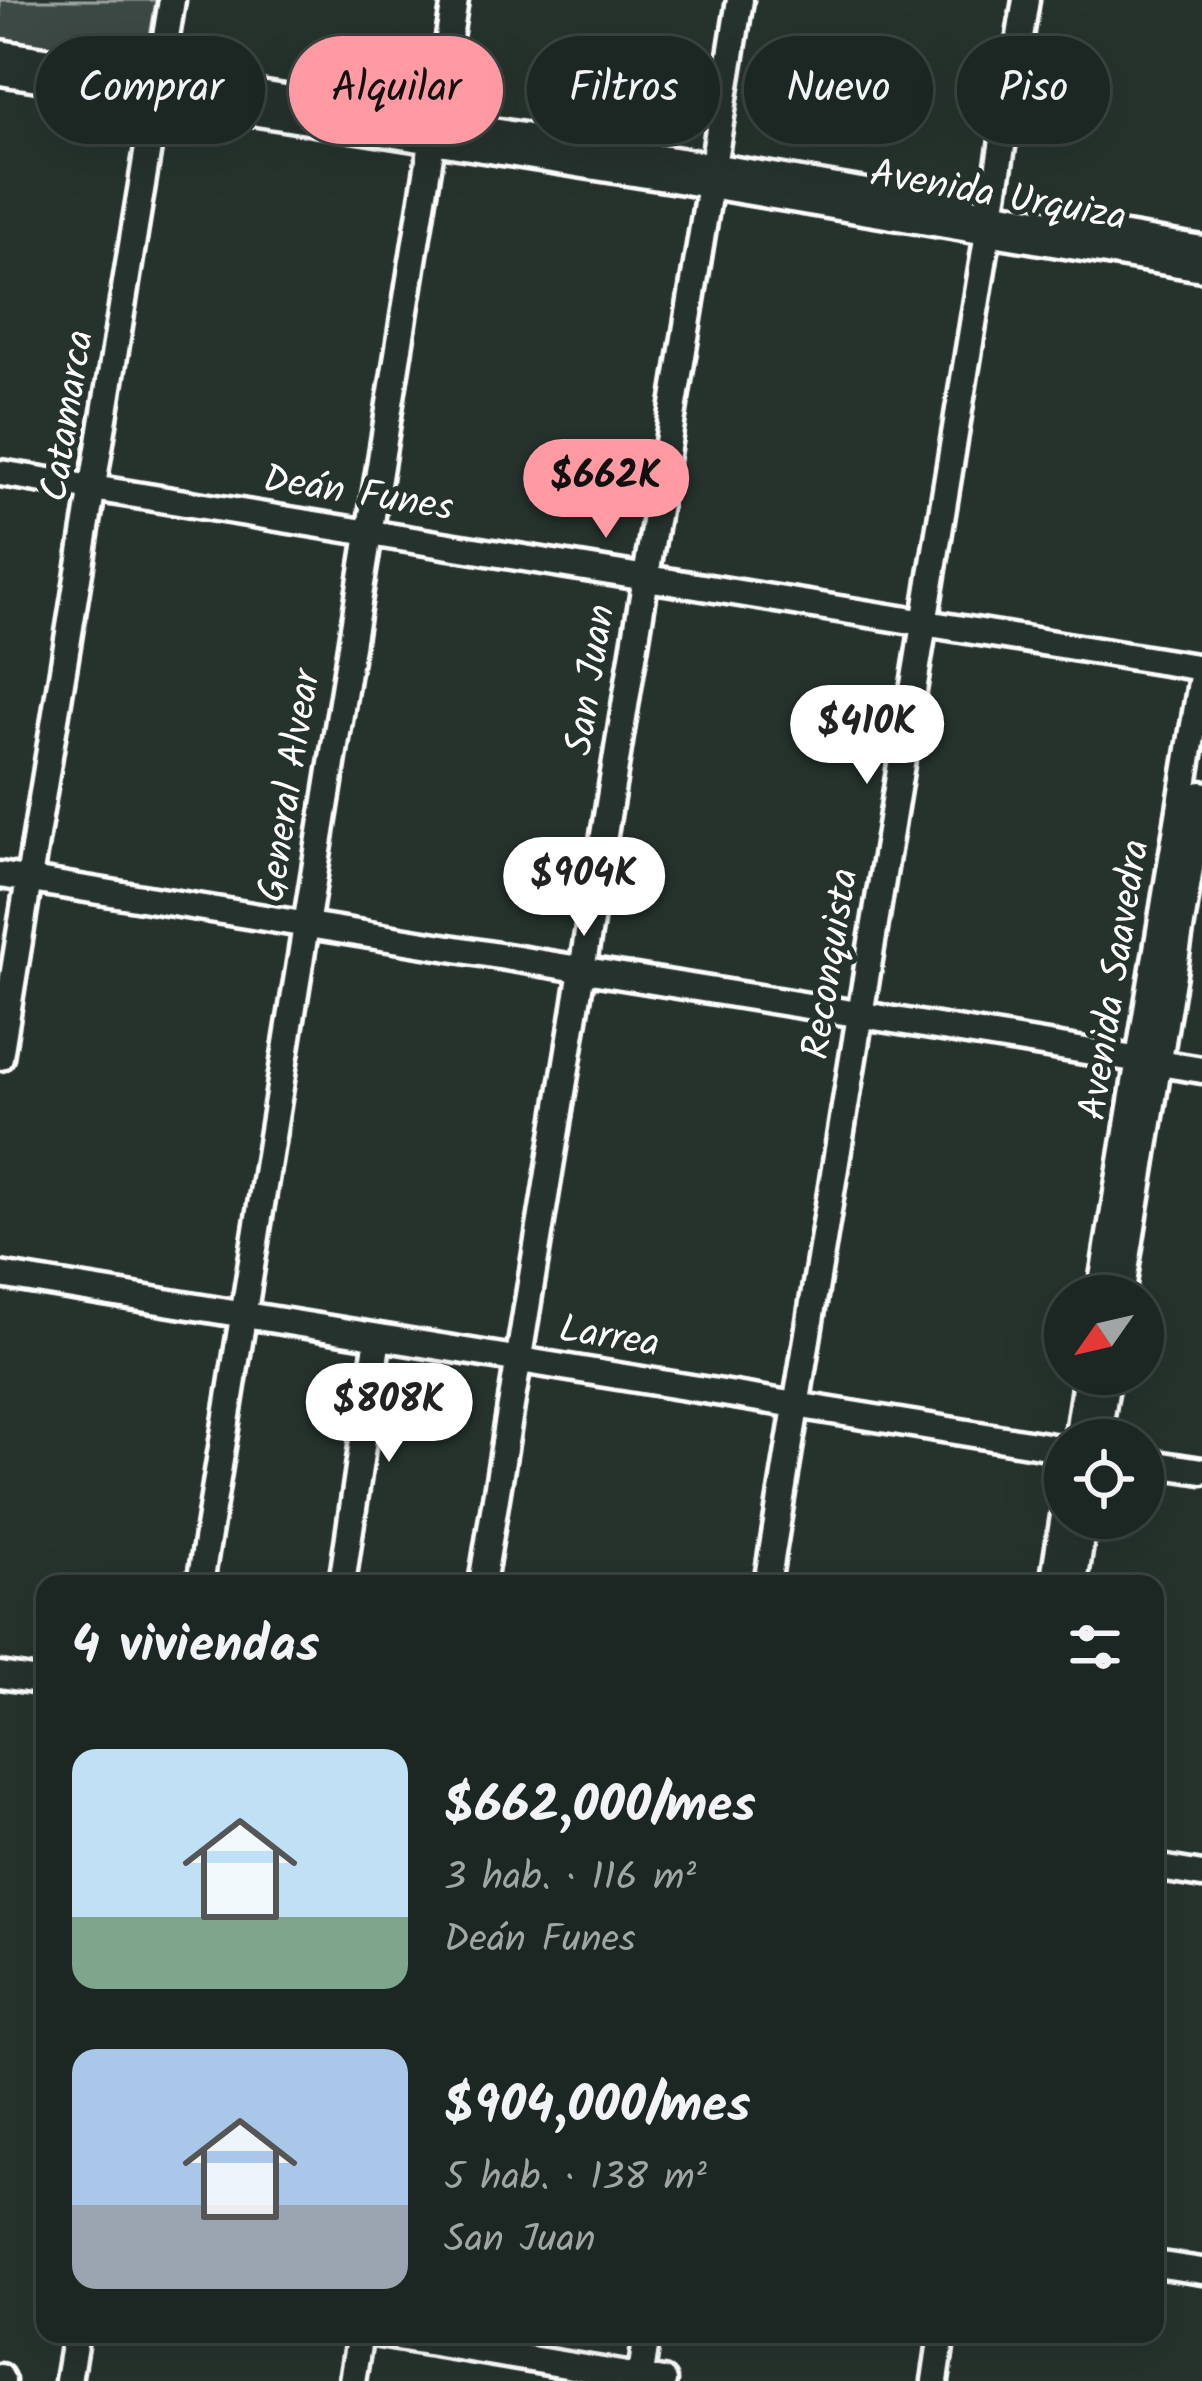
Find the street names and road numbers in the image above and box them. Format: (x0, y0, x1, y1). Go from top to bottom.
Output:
street label: Avenida Urquiza (865, 144, 1131, 250)
street label: Catamarca (25, 326, 113, 506)
street label: Deán Funes (259, 449, 458, 541)
street label: San Juan (550, 600, 634, 760)
street label: General Alvear (242, 663, 340, 907)
street label: Avenida Saavedra (1063, 835, 1169, 1125)
street label: Reconquista (786, 864, 878, 1064)
street label: Larrea (554, 1299, 664, 1377)

